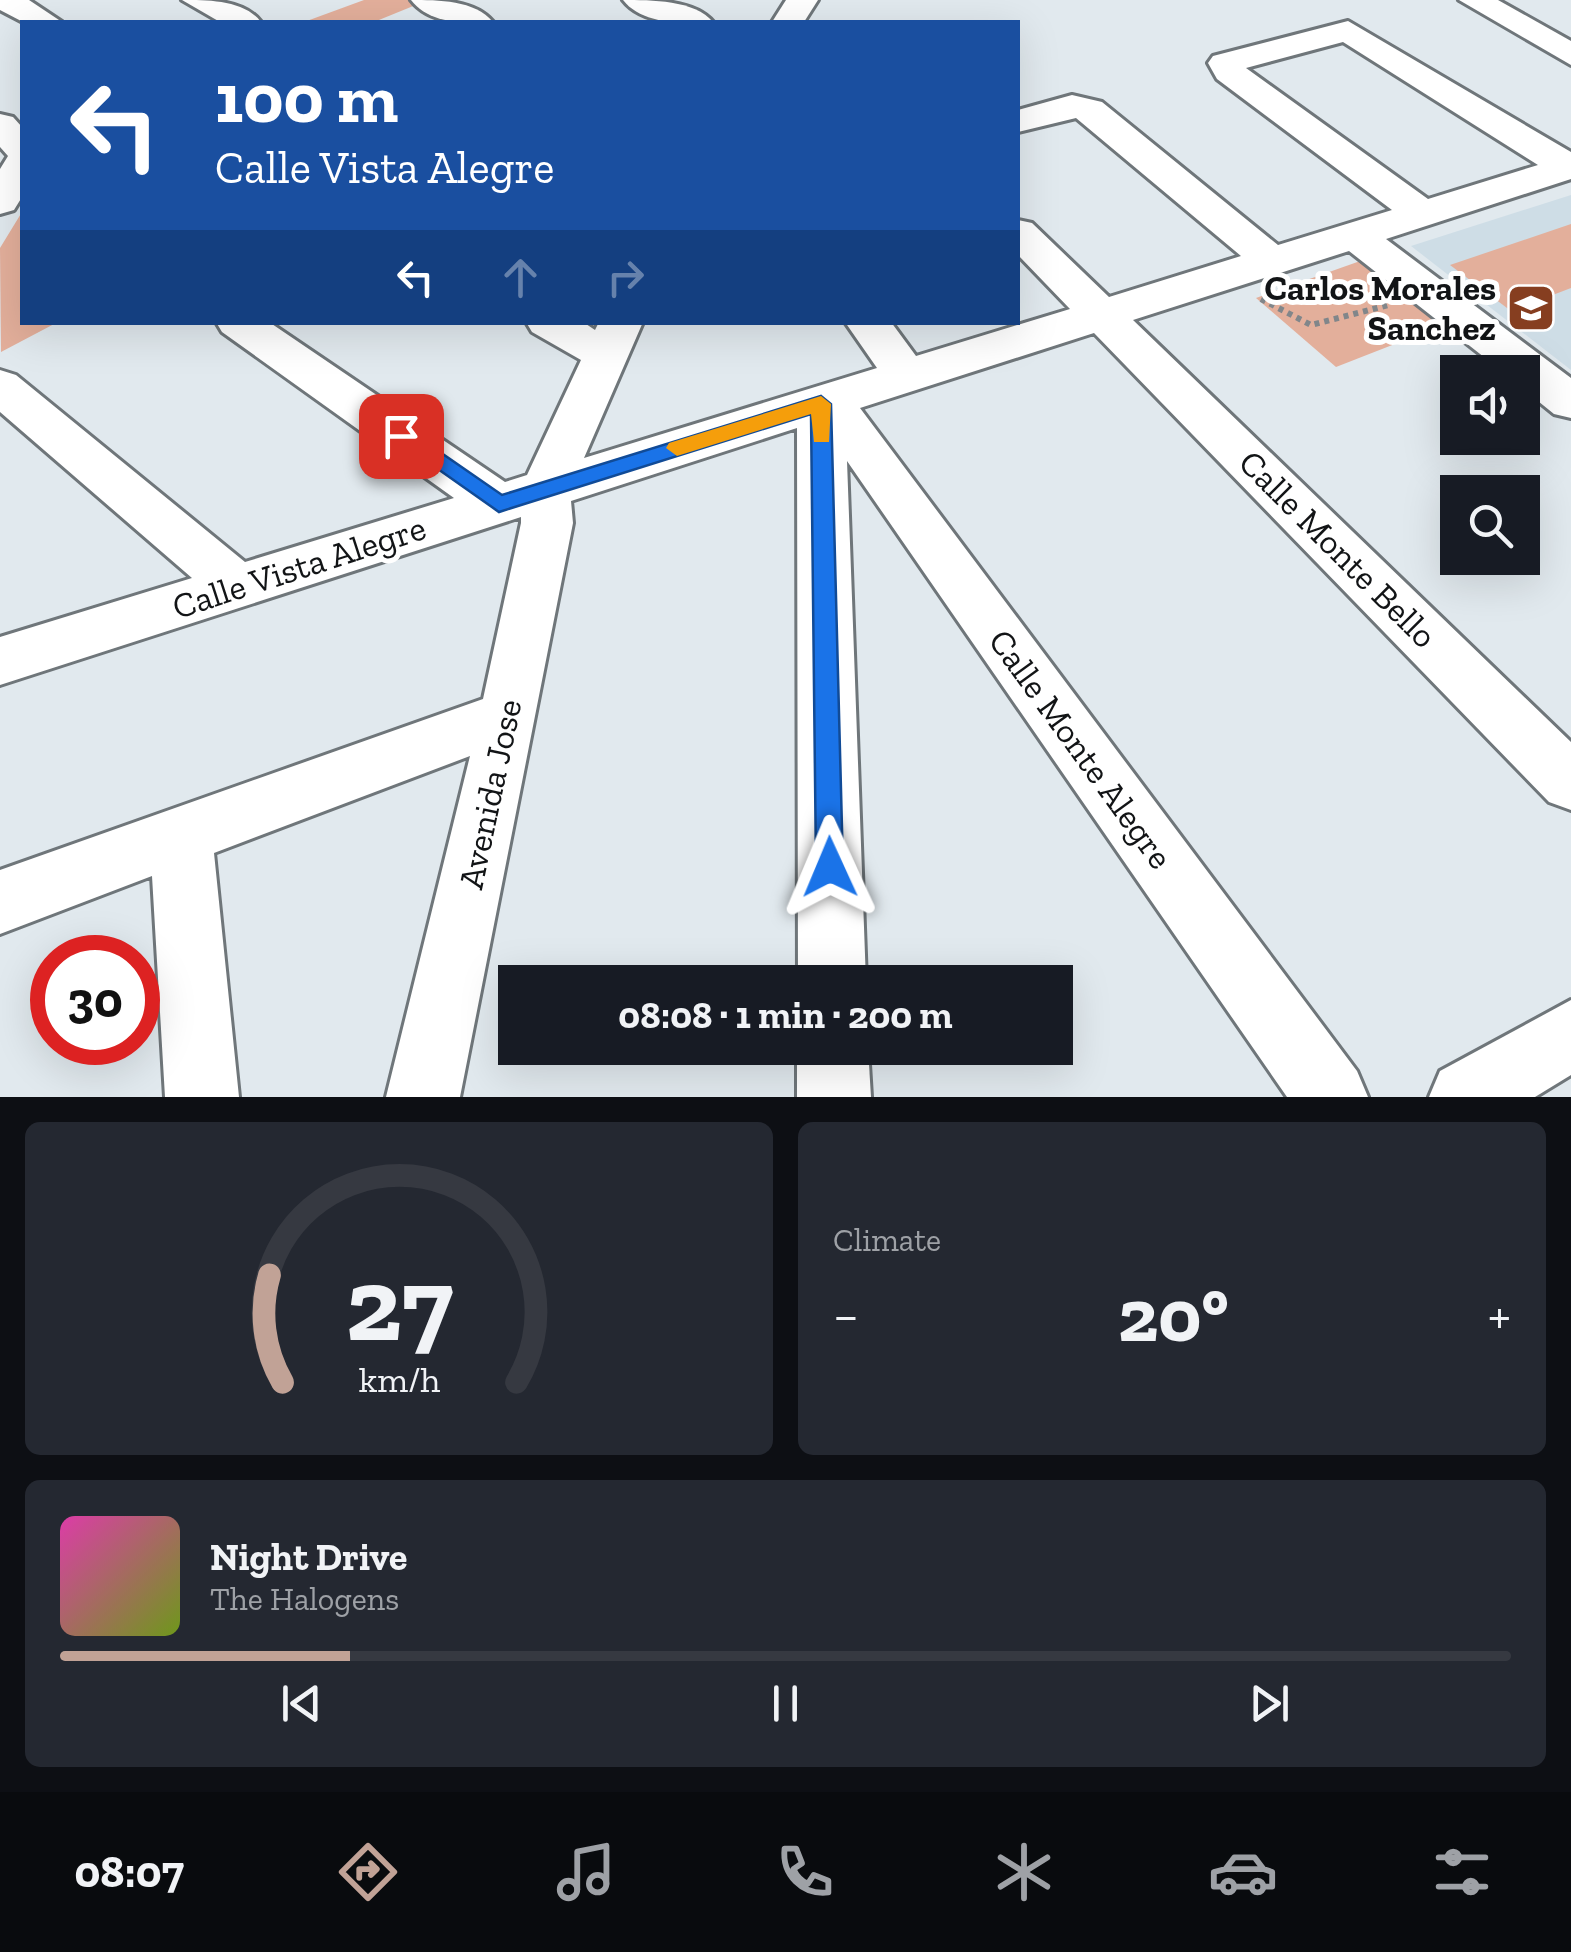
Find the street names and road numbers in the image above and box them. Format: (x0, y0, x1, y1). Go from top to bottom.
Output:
street label: Calle Monte Bello (1230, 441, 1446, 657)
street label: Calle Vista Alegre (167, 506, 431, 628)
street label: Calle Monte Alegre (980, 621, 1182, 877)
street label: Avenida Jose (449, 695, 531, 893)

